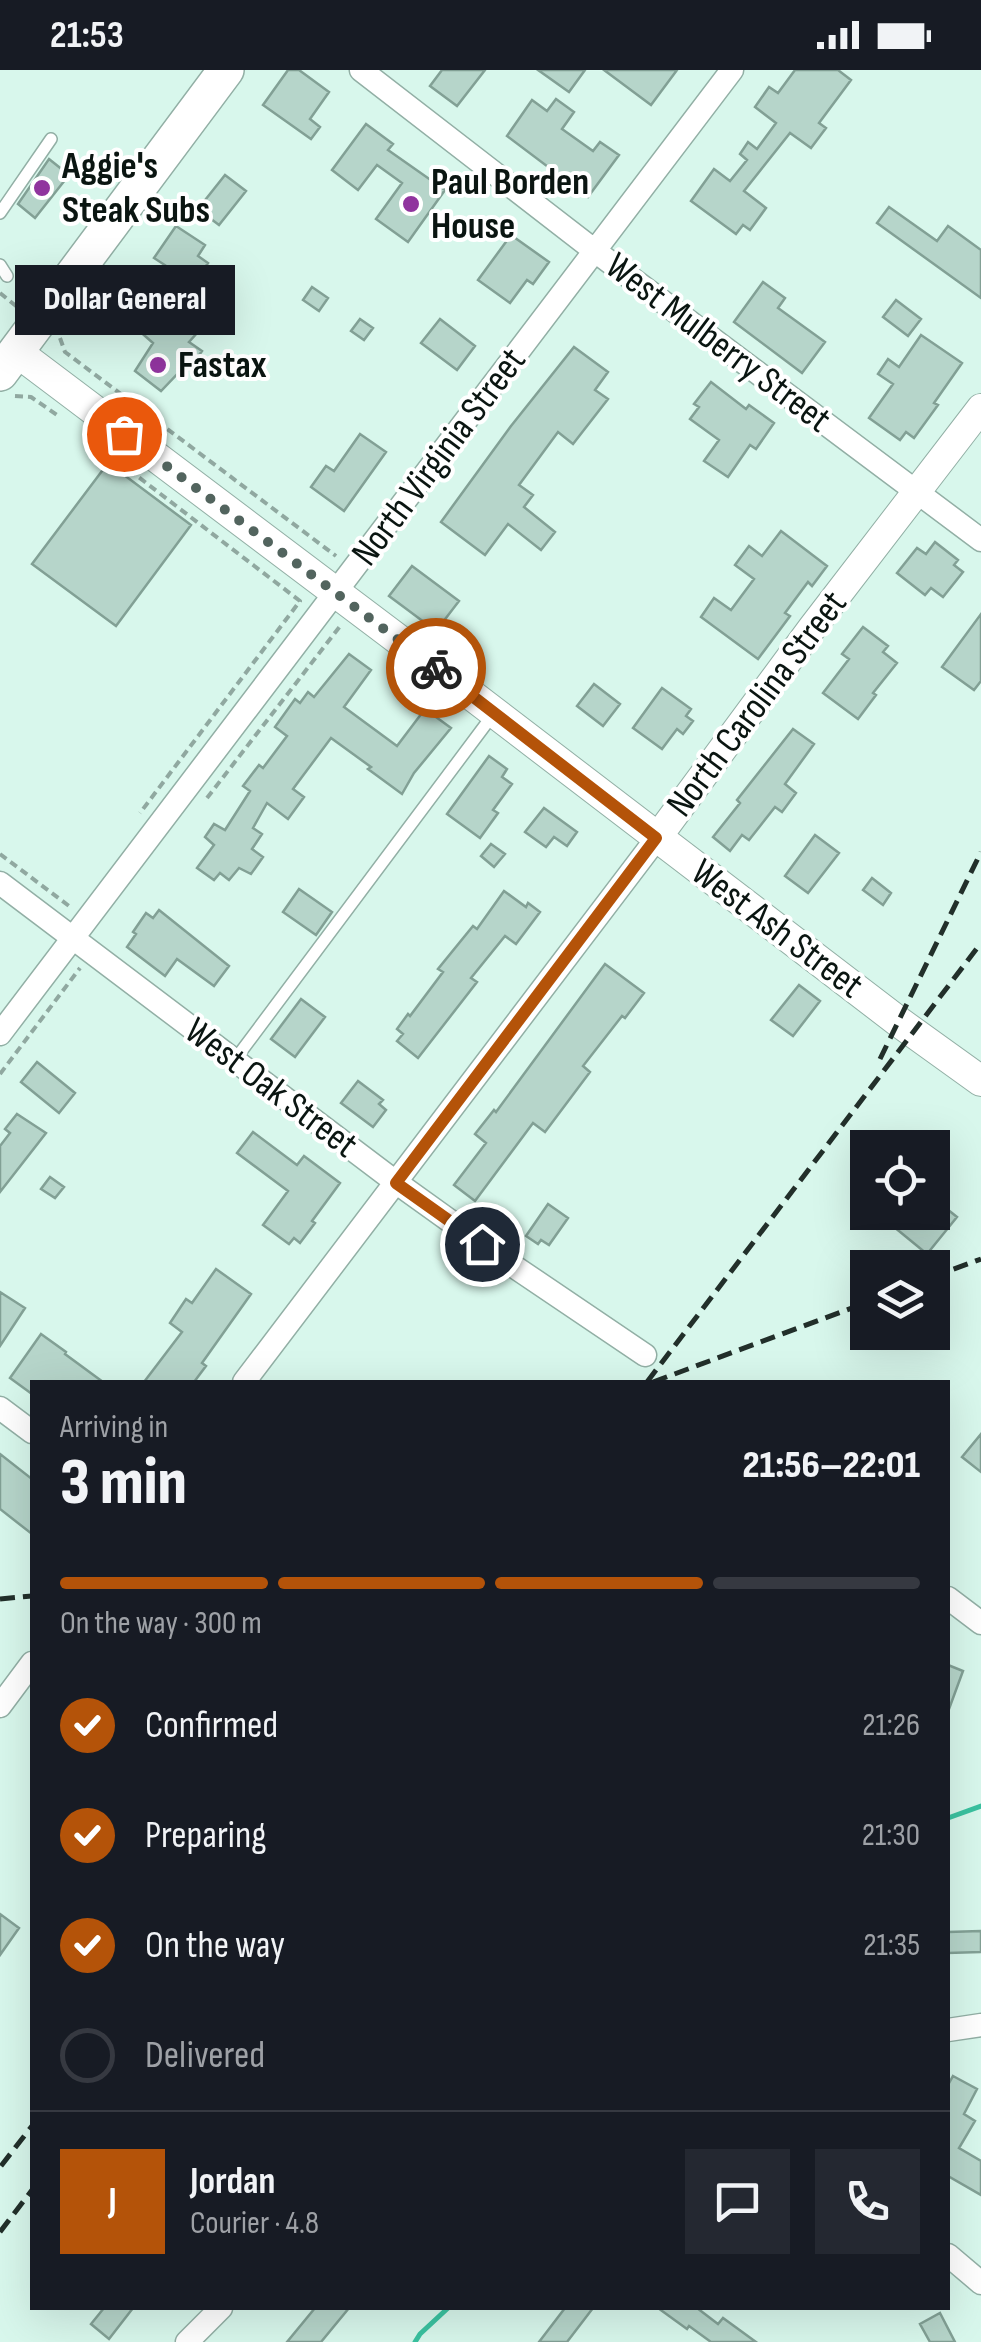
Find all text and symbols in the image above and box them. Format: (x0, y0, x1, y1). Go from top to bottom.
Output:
text: 21:53 (50, 13, 124, 58)
place label: Aggie's Steak Subs (61, 144, 210, 233)
place label: Paul Borden House (431, 160, 589, 249)
marker: Aggie's Steak Subs (31, 177, 53, 199)
marker: Paul Borden House (400, 193, 422, 215)
street label: West Mulberry Street (597, 244, 839, 442)
callout: Dollar General (14, 264, 234, 334)
text: Dollar General (43, 280, 207, 319)
street label: North Virginia Street (343, 339, 535, 575)
place label: Fastax (178, 343, 267, 388)
marker: Fastax (147, 354, 169, 376)
pin (82, 392, 167, 477)
icon: bag (97, 407, 152, 462)
street label: North Carolina Street (657, 582, 857, 826)
courier (386, 618, 486, 718)
icon: bike (409, 641, 464, 696)
street label: West Ash Street (682, 850, 872, 1008)
street label: West Oak Street (176, 1009, 366, 1167)
map controls (850, 1130, 950, 1350)
button: locate (850, 1130, 950, 1230)
pin (440, 1202, 525, 1287)
icon: home (455, 1217, 510, 1272)
button: layers (850, 1250, 950, 1350)
text: Arriving in (60, 1408, 168, 1447)
text: 21:56–22:01 (743, 1443, 920, 1488)
text: 3 min (60, 1445, 187, 1523)
text: On the way · 300 m (60, 1604, 262, 1643)
icon: check (60, 1698, 115, 1753)
text: Confirmed (145, 1703, 278, 1748)
text: 21:26 (862, 1706, 920, 1745)
icon: check (60, 1808, 115, 1863)
text: Preparing (145, 1813, 266, 1858)
text: 21:30 (862, 1816, 920, 1855)
icon: check (60, 1918, 115, 1973)
text: On the way (145, 1923, 285, 1968)
text: 21:35 (863, 1926, 920, 1965)
text: Delivered (145, 2033, 265, 2078)
button: chat (685, 2149, 790, 2254)
button: phone (815, 2149, 920, 2254)
text: Jordan (190, 2159, 275, 2204)
text: J (108, 2179, 117, 2224)
text: Courier · 4.8 (190, 2204, 319, 2243)

